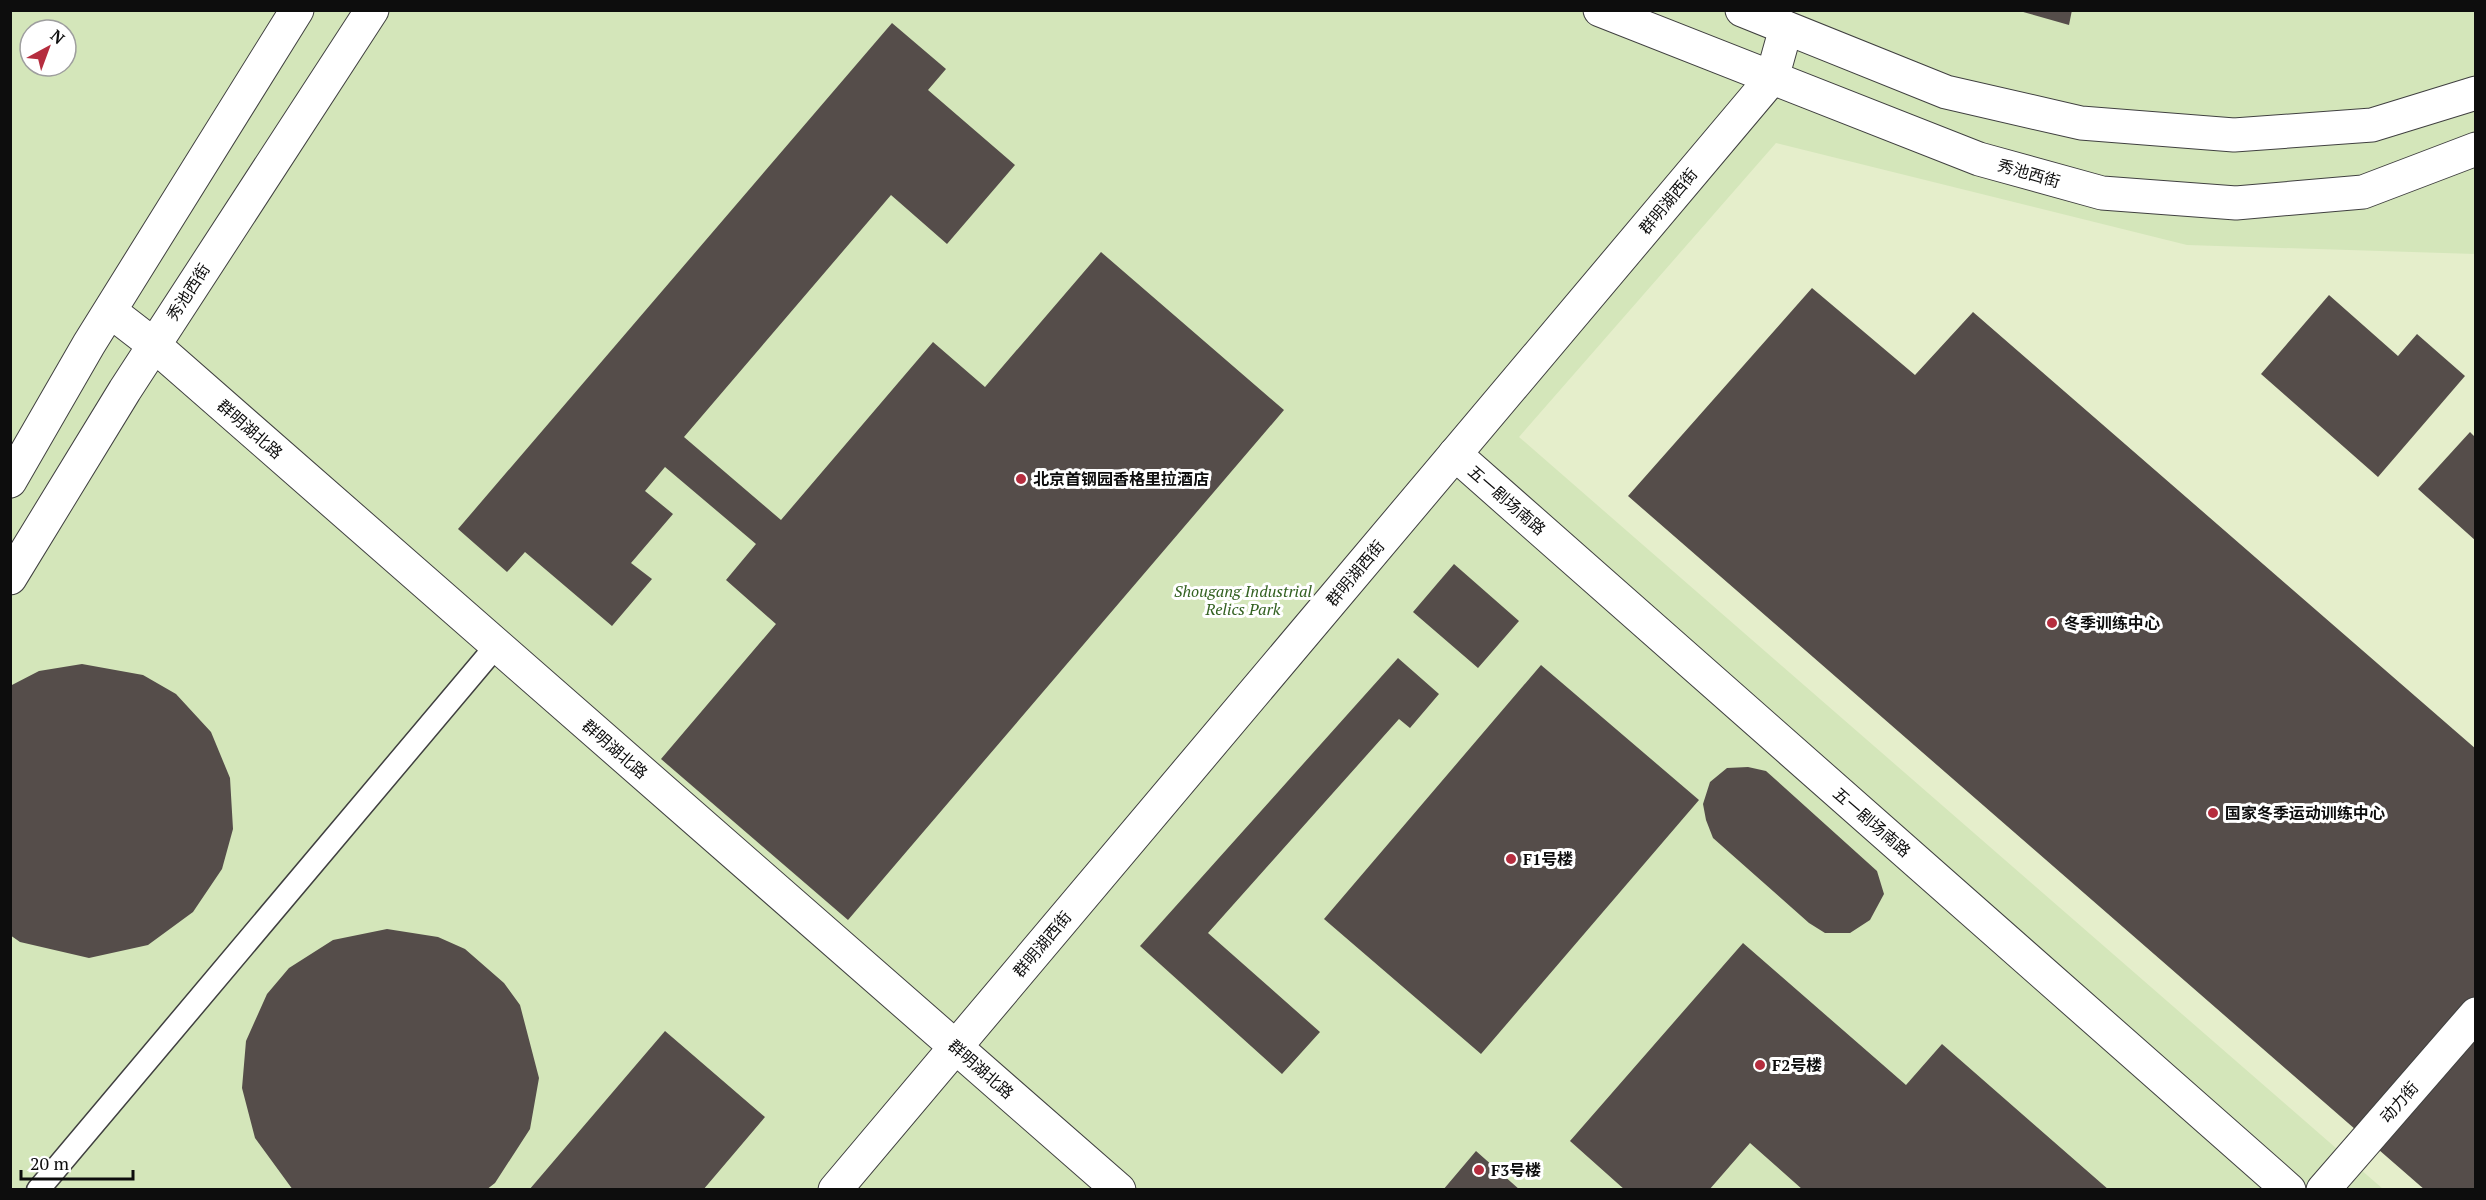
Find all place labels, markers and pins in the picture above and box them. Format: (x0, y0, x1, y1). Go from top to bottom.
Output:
place label: 北京首钢园香格里拉酒店 (1033, 468, 1209, 490)
marker: 北京首钢园香格里拉酒店 (1014, 472, 1028, 486)
place label: 冬季训练中心 (2064, 612, 2160, 634)
marker: 冬季训练中心 (2045, 616, 2059, 630)
place label: 国家冬季运动训练中心 (2225, 802, 2385, 824)
marker: 国家冬季运动训练中心 (2206, 806, 2220, 820)
place label: F1号楼 (1523, 848, 1573, 870)
marker: F1号楼 (1504, 852, 1518, 866)
place label: F2号楼 (1772, 1054, 1822, 1076)
marker: F2号楼 (1753, 1058, 1767, 1072)
place label: F3号楼 (1491, 1159, 1541, 1181)
marker: F3号楼 (1472, 1163, 1486, 1177)

